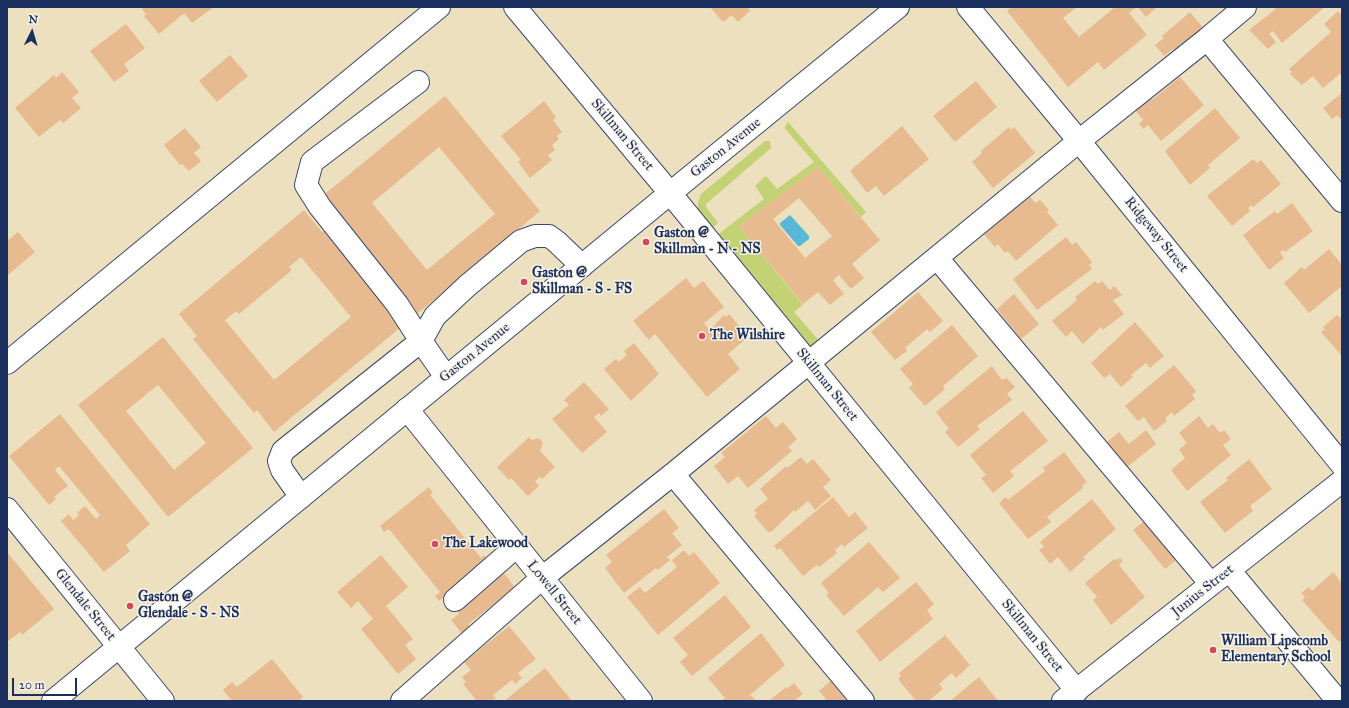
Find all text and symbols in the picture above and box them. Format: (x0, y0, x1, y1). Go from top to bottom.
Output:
north arrow (12, 12, 52, 52)
text: N (28, 13, 38, 26)
street label: Skillman Street (587, 96, 657, 174)
street label: Gaston Avenue (687, 114, 765, 182)
street label: Ridgeway Street (1120, 194, 1192, 276)
place label: Gaston @ Skillman - N - NS (654, 226, 760, 258)
marker: Gaston @ Skillman - N - NS (641, 237, 651, 247)
place label: Gaston @ Skillman - S - FS (532, 266, 632, 298)
marker: Gaston @ Skillman - S - FS (519, 277, 529, 287)
street label: Gaston Avenue (436, 319, 514, 387)
place label: The Wilshire (710, 328, 785, 344)
marker: The Wilshire (697, 331, 707, 341)
street label: Skillman Street (792, 345, 862, 425)
place label: The Lakewood (443, 536, 528, 552)
marker: The Lakewood (430, 539, 440, 549)
street label: Lowell Street (523, 558, 585, 628)
street label: Junius Street (1168, 561, 1238, 621)
street label: Glendale Street (51, 566, 119, 644)
place label: Gaston @ Glendale - S - NS (138, 590, 239, 622)
street label: Skillman Street (997, 596, 1067, 676)
marker: Gaston @ Glendale - S - NS (125, 601, 135, 611)
place label: William Lipscomb Elementary School (1221, 634, 1331, 666)
marker: William Lipscomb Elementary School (1208, 645, 1218, 655)
scale bar (14, 670, 79, 696)
text: 20 m (19, 678, 45, 692)

